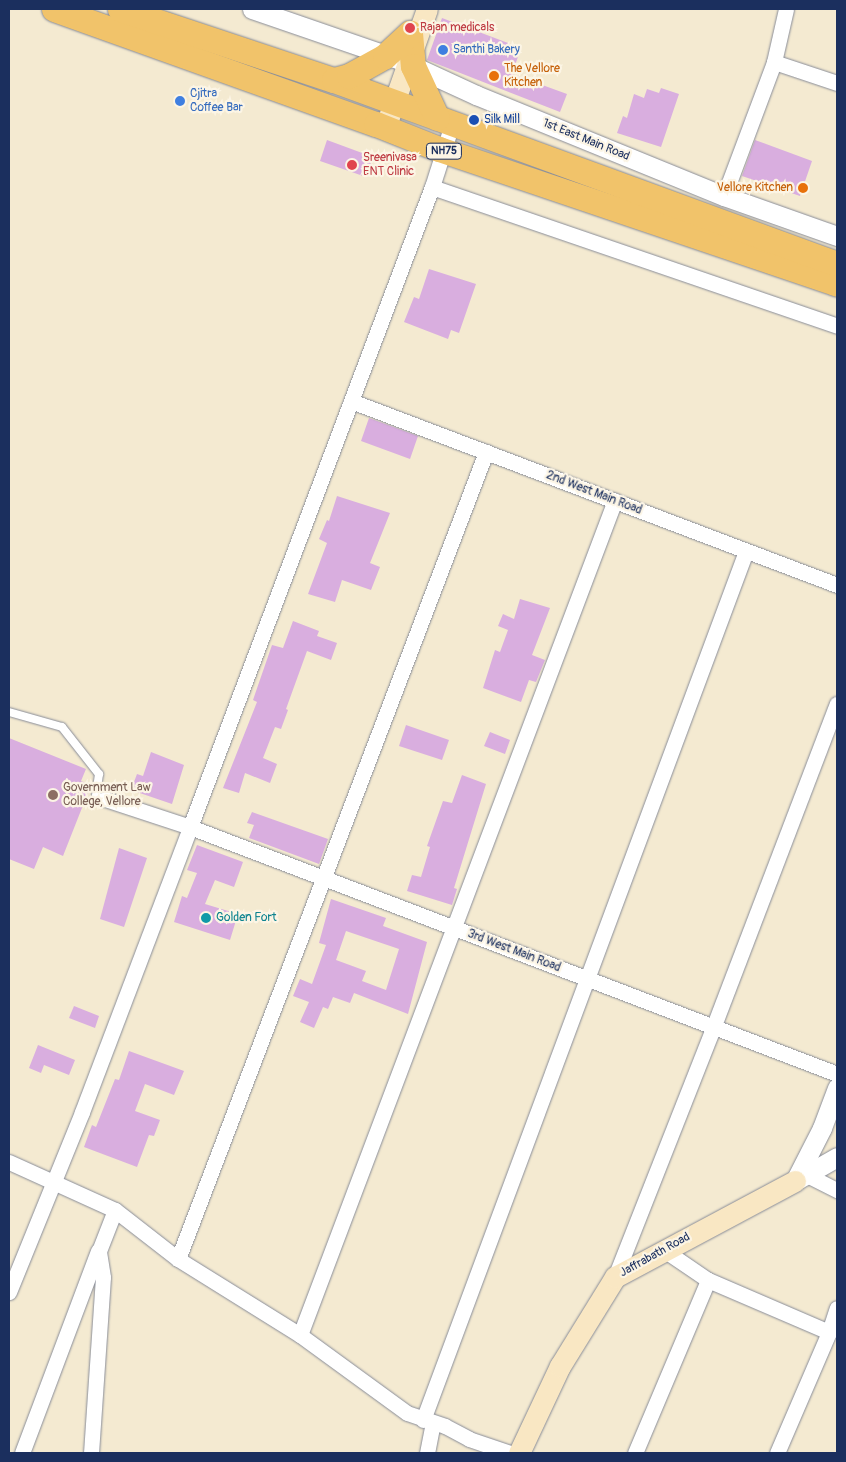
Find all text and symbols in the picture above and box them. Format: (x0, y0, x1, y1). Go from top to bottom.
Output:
place label: Rajan medicals (420, 21, 494, 35)
marker: Rajan medicals (404, 22, 416, 34)
place label: Santhi Bakery (453, 43, 520, 57)
marker: Santhi Bakery (437, 44, 449, 56)
place label: The Vellore Kitchen (504, 62, 560, 90)
marker: The Vellore Kitchen (488, 70, 500, 82)
place label: Cjitra Coffee Bar (190, 87, 243, 115)
marker: Cjitra Coffee Bar (174, 95, 186, 107)
place label: Silk Mill (484, 113, 520, 127)
marker: Silk Mill (468, 114, 480, 126)
street label: 1st East Main Road (540, 116, 632, 164)
road number: NH75 (425, 142, 463, 160)
place label: Sreenivasa ENT Clinic (363, 151, 417, 179)
marker: Sreenivasa ENT Clinic (345, 158, 359, 172)
place label: Vellore Kitchen (717, 181, 793, 195)
marker: Vellore Kitchen (797, 182, 809, 194)
street label: 2nd West Main Road (544, 468, 644, 518)
place label: Government Law College, Vellore (63, 781, 151, 809)
marker: Government Law College, Vellore (47, 789, 59, 801)
place label: Golden Fort (216, 911, 277, 925)
marker: Golden Fort (200, 912, 212, 924)
street label: 3rd West Main Road (465, 927, 563, 975)
street label: Jaffrabath Road (617, 1230, 693, 1280)

